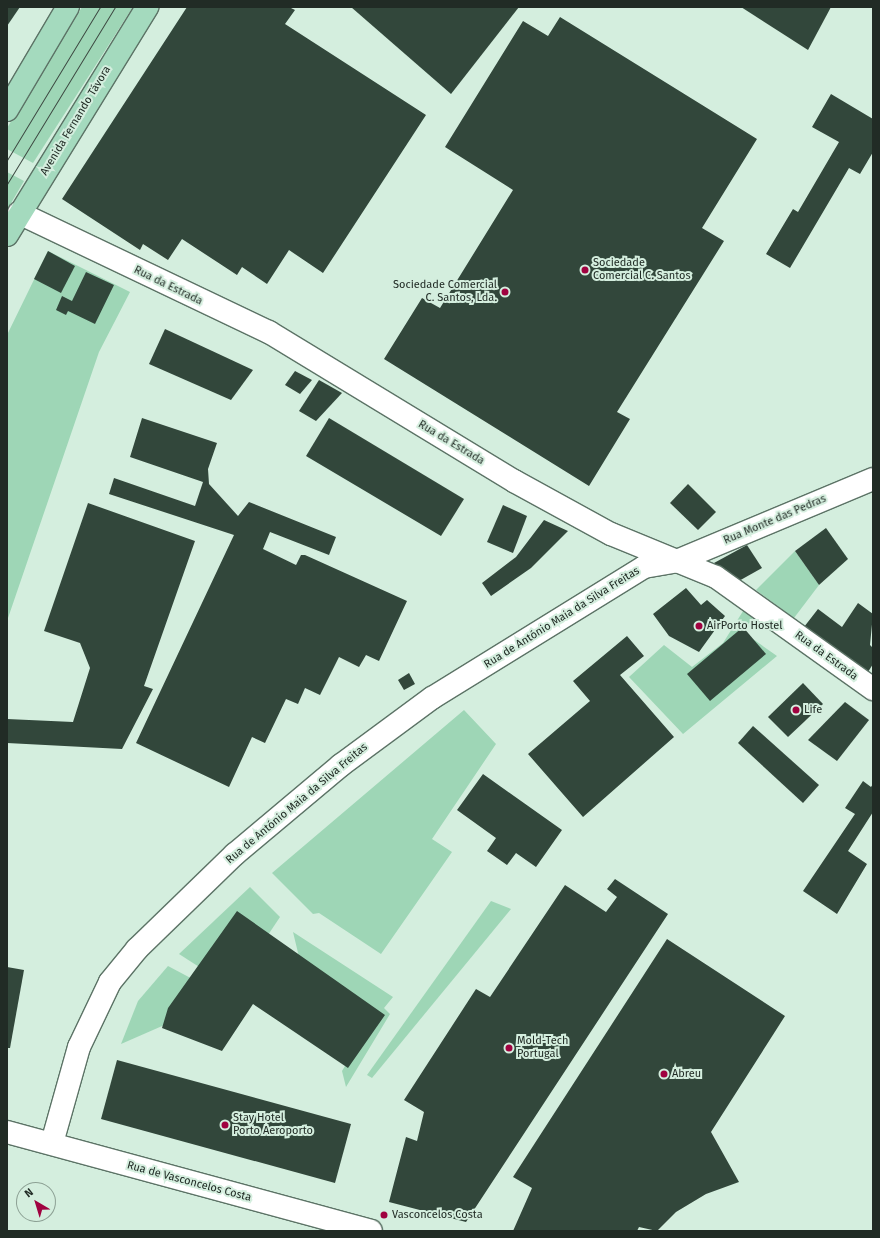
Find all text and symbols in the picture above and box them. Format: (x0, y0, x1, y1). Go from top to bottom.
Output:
street label: Avenida Fernando Távora (38, 64, 114, 178)
place label: Sociedade Comercial C. Santos (593, 257, 691, 283)
street label: Rua da Estrada (132, 264, 204, 308)
marker: Sociedade Comercial C. Santos (580, 265, 590, 275)
place label: Sociedade Comercial C. Santos, Lda. (393, 279, 497, 305)
marker: Sociedade Comercial C. Santos, Lda. (500, 287, 510, 297)
street label: Rua da Estrada (416, 418, 486, 468)
street label: Rua Monte das Pedras (722, 492, 828, 548)
street label: Rua de António Maia da Silva Freitas (482, 565, 642, 671)
place label: AirPorto Hostel (707, 619, 783, 633)
marker: AirPorto Hostel (694, 621, 704, 631)
street label: Rua da Estrada (792, 629, 860, 683)
place label: Life (804, 703, 822, 717)
marker: Life (791, 705, 801, 715)
street label: Rua de António Maia da Silva Freitas (224, 741, 370, 867)
place label: Mold-Tech Portugal (517, 1035, 568, 1061)
marker: Mold-Tech Portugal (504, 1043, 514, 1053)
place label: Abreu (672, 1067, 701, 1081)
marker: Abreu (659, 1069, 669, 1079)
place label: Stay Hotel Porto Aeroporto (233, 1112, 313, 1138)
marker: Stay Hotel Porto Aeroporto (220, 1120, 230, 1130)
street label: Rua de Vasconcelos Costa (125, 1159, 253, 1205)
north arrow (16, 1182, 56, 1222)
text: N (22, 1186, 36, 1200)
place label: Vasconcelos Costa (392, 1208, 483, 1222)
marker: Vasconcelos Costa (379, 1210, 389, 1220)

